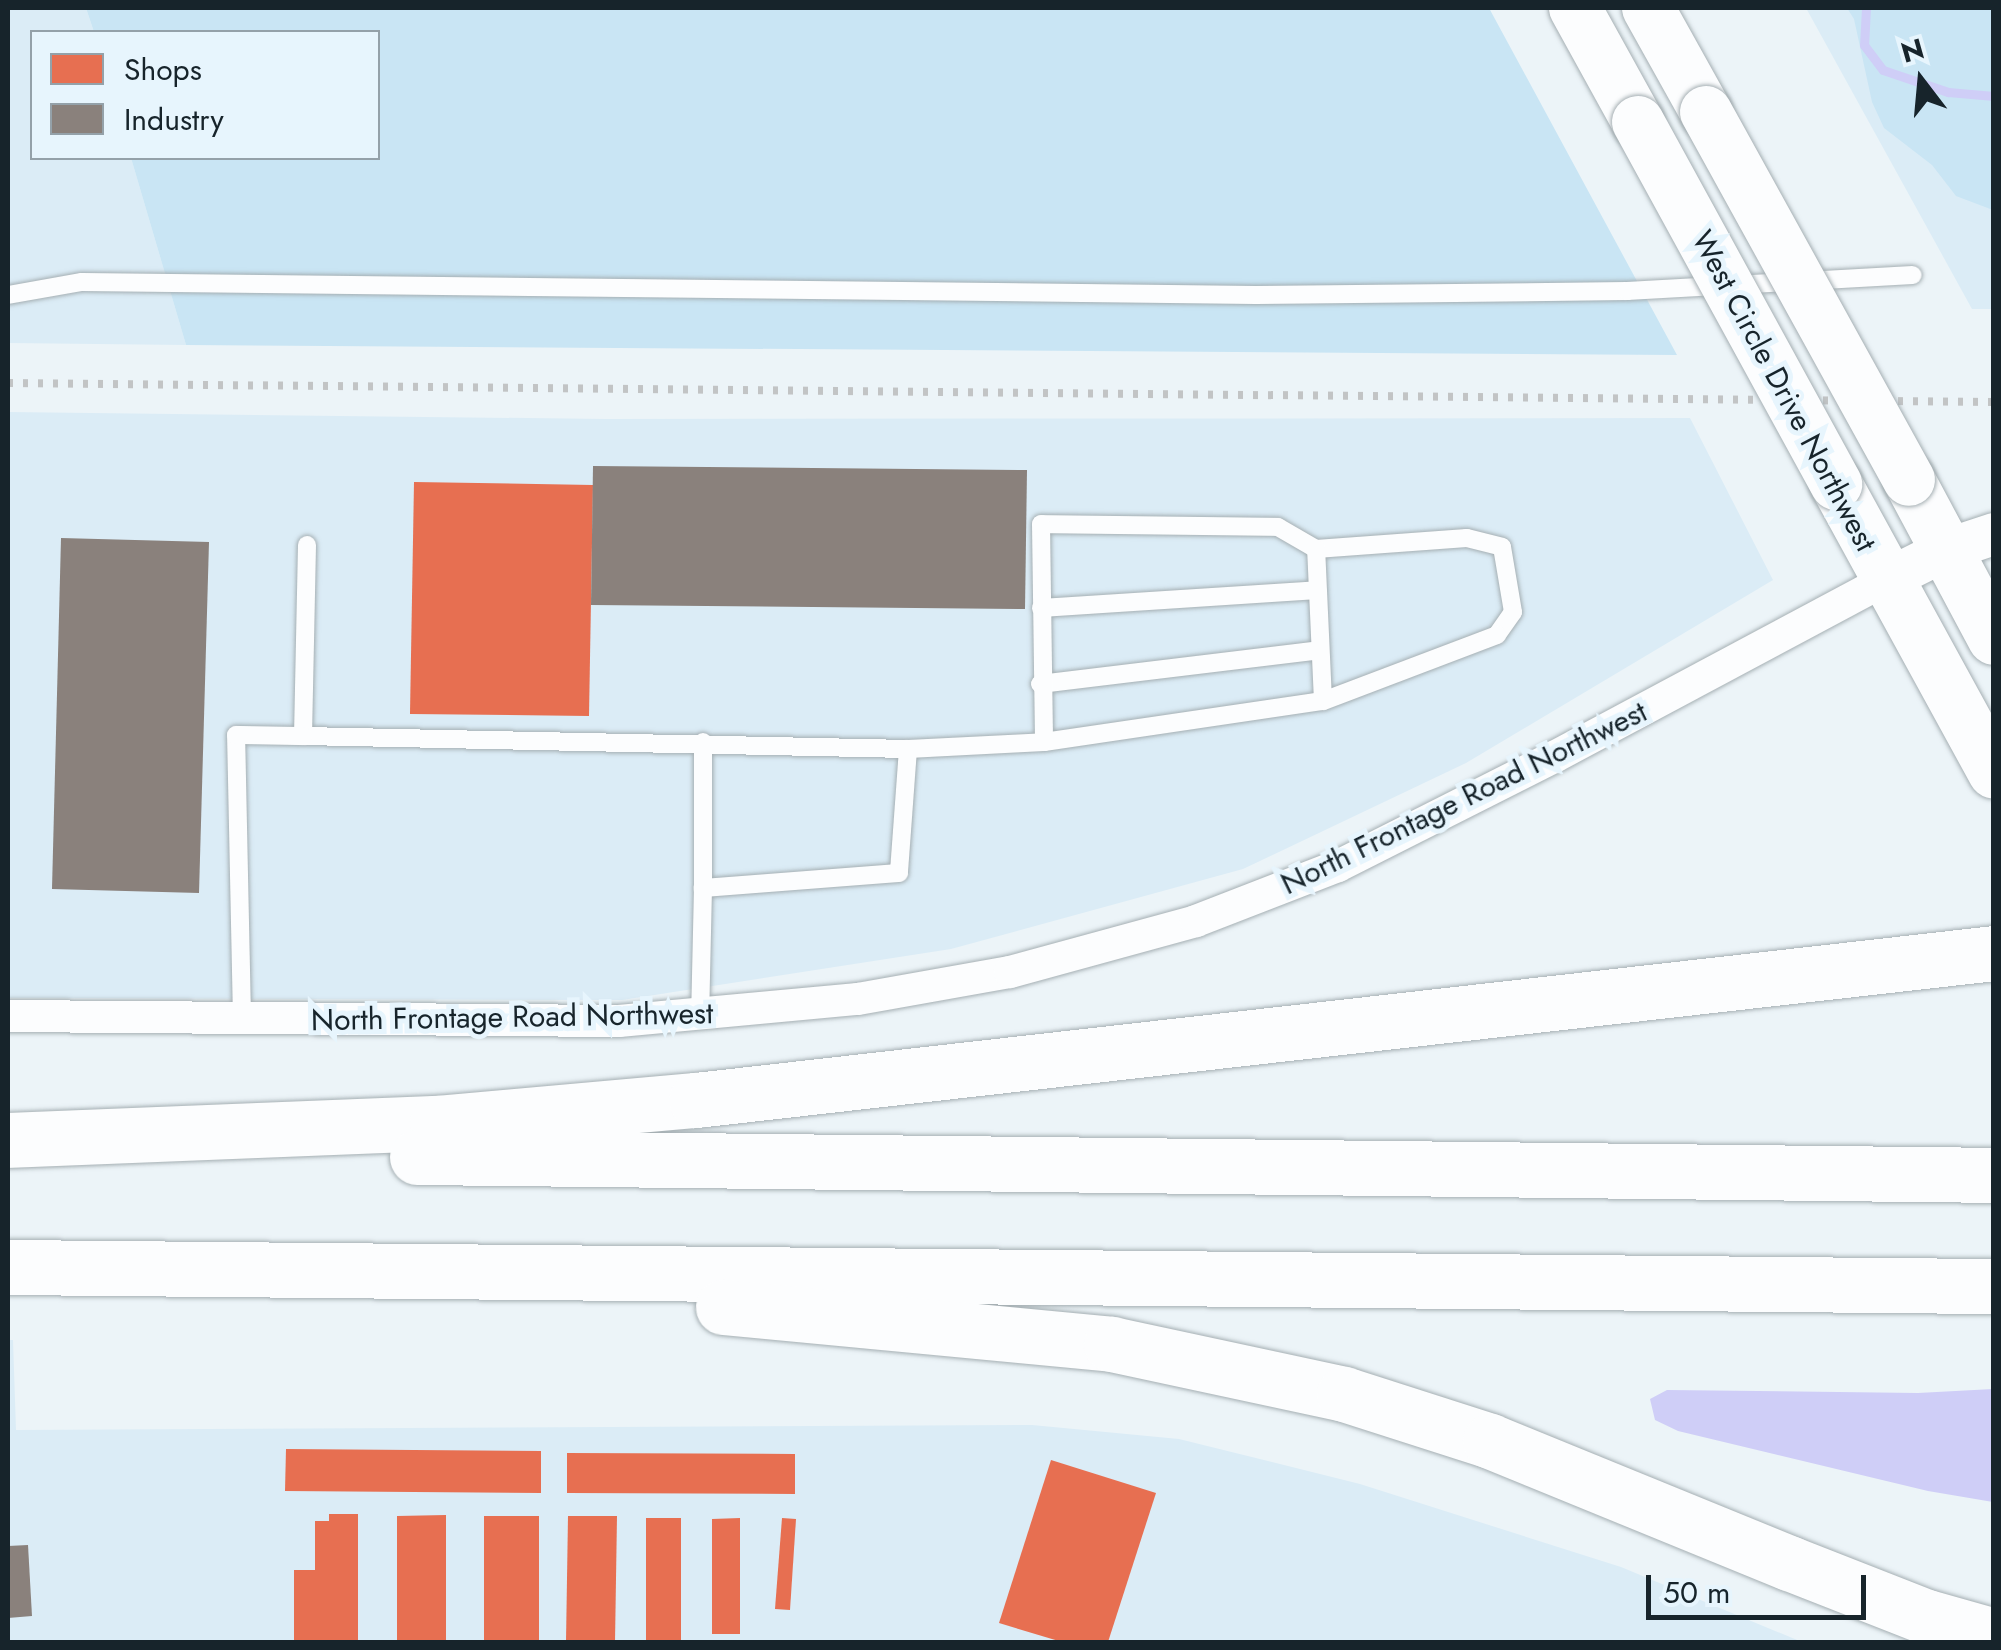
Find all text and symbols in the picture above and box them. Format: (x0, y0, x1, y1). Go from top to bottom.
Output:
text: N (1896, 28, 1929, 73)
legend (30, 30, 380, 160)
north arrow (1871, 30, 1971, 130)
text: Shops (124, 48, 202, 91)
text: Industry (124, 98, 224, 141)
street label: West Circle Drive Northwest (1684, 224, 1884, 558)
street label: North Frontage Road Northwest (1275, 694, 1653, 902)
street label: North Frontage Road Northwest (310, 995, 714, 1039)
scale bar (1651, 1555, 1871, 1617)
text: 50 m (1663, 1571, 1730, 1614)

